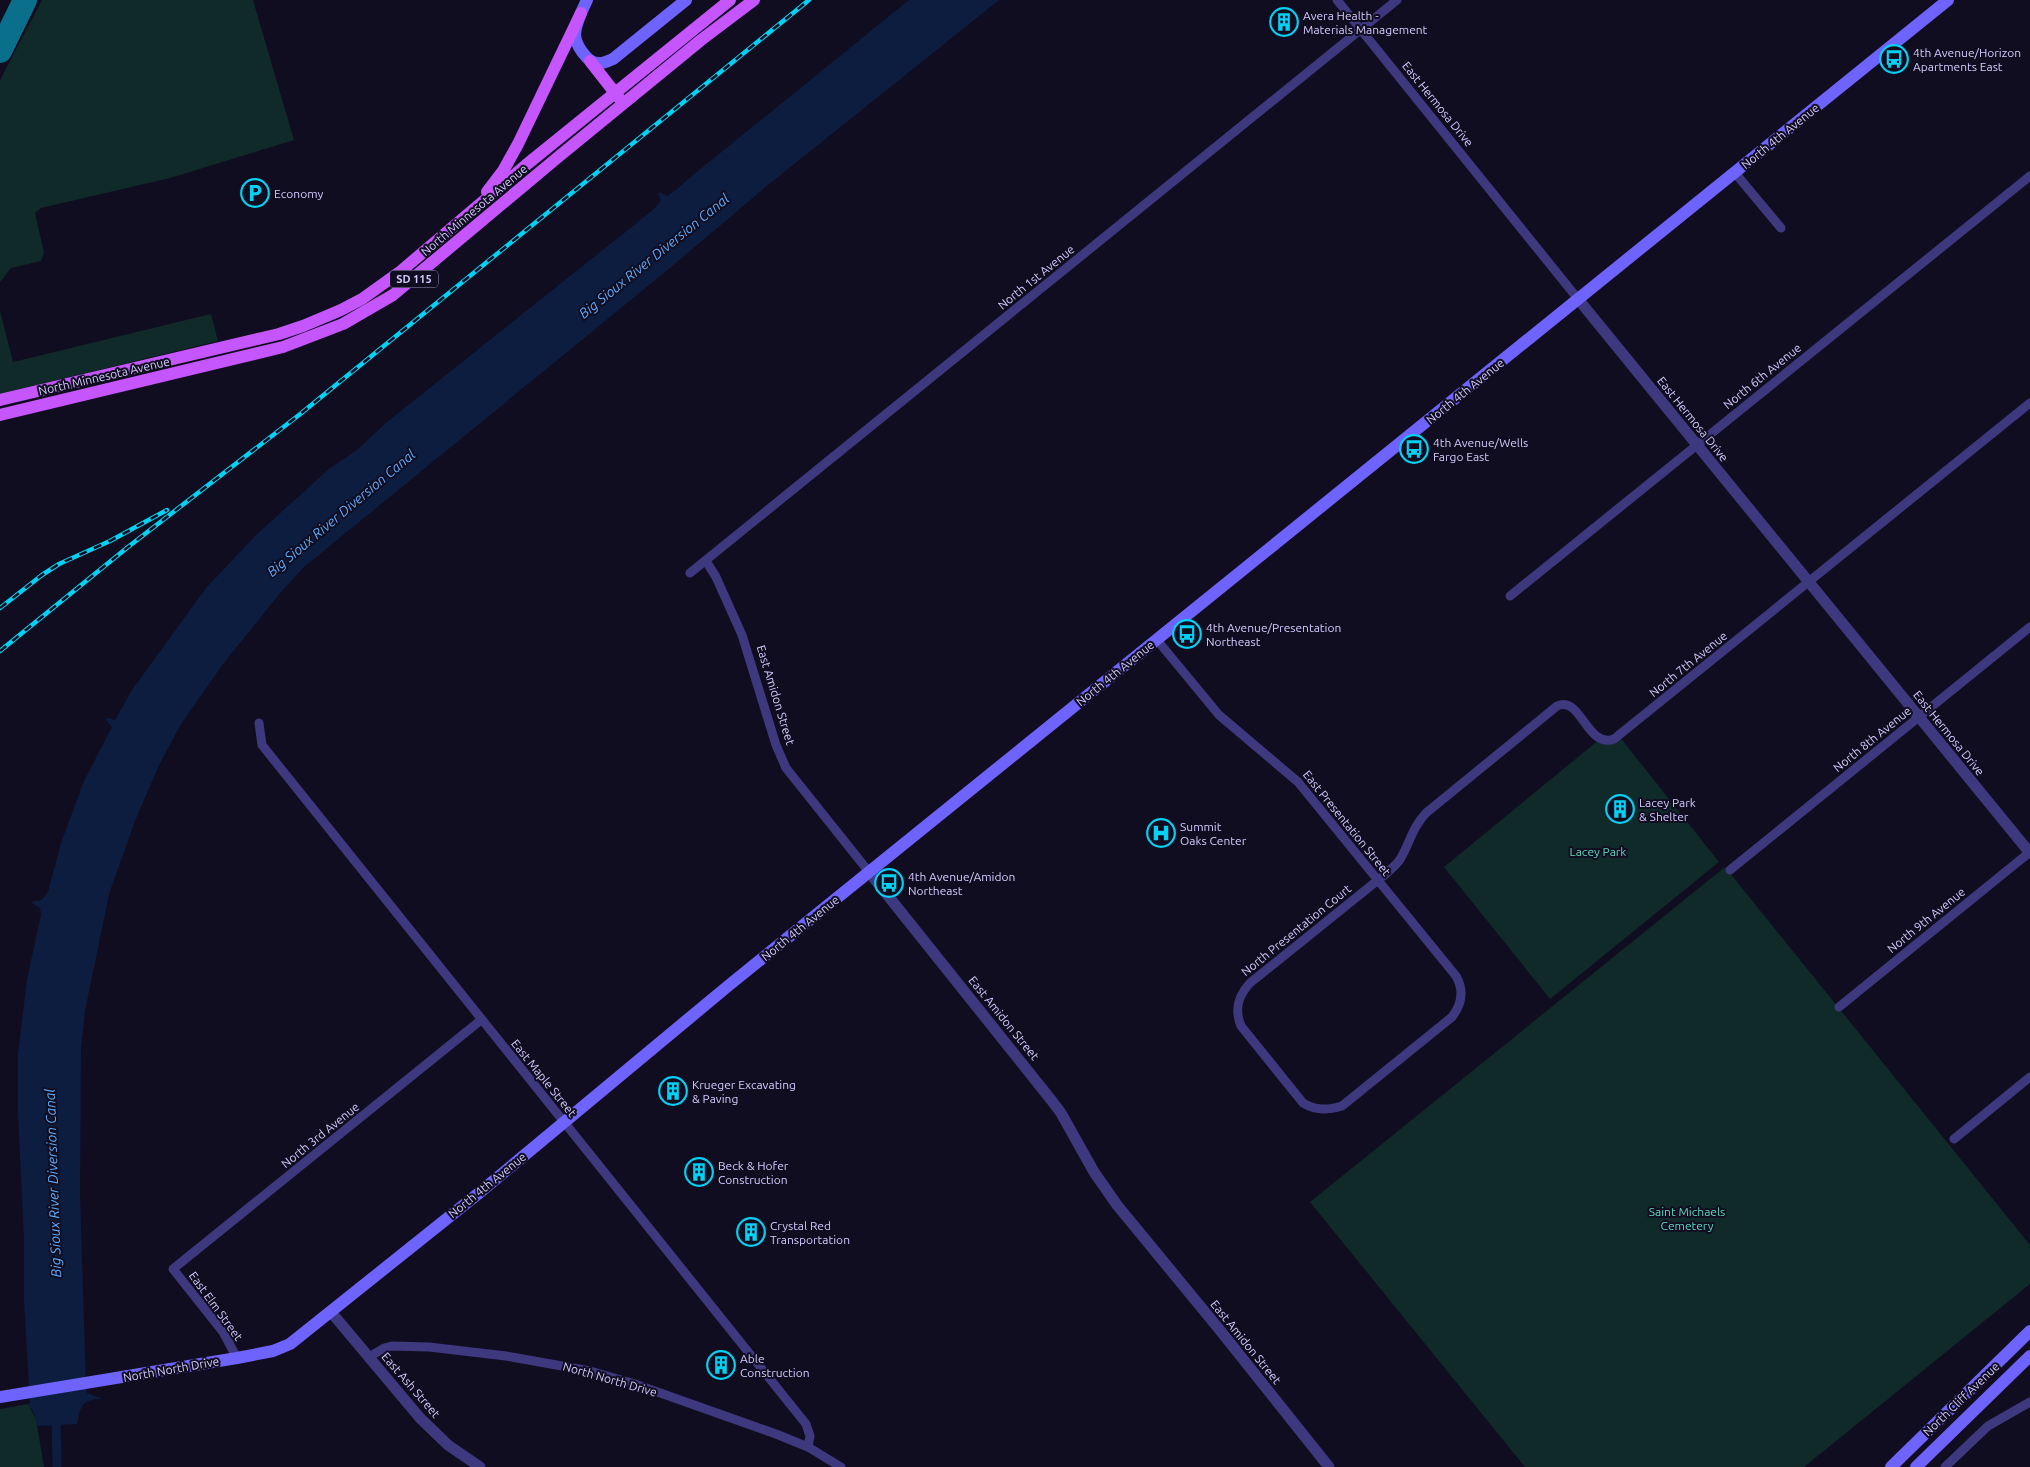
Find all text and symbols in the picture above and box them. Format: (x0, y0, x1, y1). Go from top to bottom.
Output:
building icon: Avera Health - Materials Management (1269, 7, 1299, 37)
place label: Avera Health - Materials Management (1303, 9, 1428, 36)
bus stop icon: 4th Avenue/Horizon Apartments East (1879, 44, 1909, 74)
place label: 4th Avenue/Horizon Apartments East (1913, 46, 2021, 73)
street label: East Hermosa Drive (1400, 59, 1476, 149)
street label: North 4th Avenue (1739, 101, 1821, 171)
street label: North Minnesota Avenue (418, 162, 530, 258)
parking icon: Economy (240, 178, 270, 208)
place label: Economy (274, 187, 324, 200)
water label: Big Sioux River Diversion Canal (576, 190, 732, 322)
street label: North 1st Avenue (995, 242, 1077, 312)
road number: SD 115 (390, 270, 438, 288)
street label: North 6th Avenue (1721, 341, 1803, 411)
street label: North Minnesota Avenue (37, 355, 171, 397)
street label: North 4th Avenue (1424, 356, 1506, 426)
street label: East Hermosa Drive (1655, 374, 1731, 464)
bus stop icon: 4th Avenue/Wells Fargo East (1399, 434, 1429, 464)
place label: 4th Avenue/Wells Fargo East (1433, 436, 1528, 463)
water label: Big Sioux River Diversion Canal (264, 446, 418, 580)
bus stop icon: 4th Avenue/Presentation Northeast (1172, 619, 1202, 649)
place label: 4th Avenue/Presentation Northeast (1206, 621, 1341, 648)
street label: North 7th Avenue (1647, 629, 1729, 699)
street label: North 4th Avenue (1074, 638, 1156, 708)
street label: East Amidon Street (755, 643, 797, 747)
street label: East Hermosa Drive (1911, 688, 1987, 778)
street label: North 8th Avenue (1831, 704, 1913, 774)
street label: East Presentation Street (1301, 768, 1394, 878)
building icon: Lacey Park & Shelter (1605, 794, 1635, 824)
place label: Lacey Park & Shelter (1639, 796, 1696, 823)
hospital icon: Summit Oaks Center (1146, 818, 1176, 848)
place label: Summit Oaks Center (1180, 820, 1247, 847)
park label: Lacey Park (1570, 845, 1626, 858)
bus stop icon: 4th Avenue/Amidon Northeast (874, 868, 904, 898)
place label: 4th Avenue/Amidon Northeast (908, 870, 1015, 897)
street label: North Presentation Court (1239, 882, 1354, 978)
street label: North 9th Avenue (1885, 885, 1967, 955)
street label: North 4th Avenue (759, 893, 841, 963)
street label: East Amidon Street (966, 974, 1042, 1063)
street label: East Maple Street (509, 1037, 579, 1119)
building icon: Krueger Excavating & Paving (658, 1076, 688, 1106)
place label: Krueger Excavating & Paving (692, 1078, 796, 1105)
water label: Big Sioux River Diversion Canal (42, 1088, 64, 1278)
street label: North 3rd Avenue (279, 1100, 361, 1170)
street label: North 4th Avenue (446, 1150, 528, 1220)
building icon: Beck & Hofer Construction (684, 1157, 714, 1187)
place label: Beck & Hofer Construction (718, 1159, 789, 1186)
park label: Saint Michaels Cemetery (1649, 1205, 1725, 1232)
building icon: Crystal Red Transportation (736, 1217, 766, 1247)
place label: Crystal Red Transportation (770, 1219, 850, 1246)
street label: East Elm Street (187, 1269, 246, 1343)
street label: East Amidon Street (1208, 1298, 1284, 1387)
street label: East Ash Street (379, 1350, 443, 1420)
building icon: Able Construction (706, 1350, 736, 1380)
place label: Able Construction (740, 1352, 810, 1379)
street label: North North Drive (122, 1354, 220, 1384)
street label: North North Drive (561, 1359, 659, 1399)
street label: North Cliff Avenue (1920, 1360, 2002, 1438)

